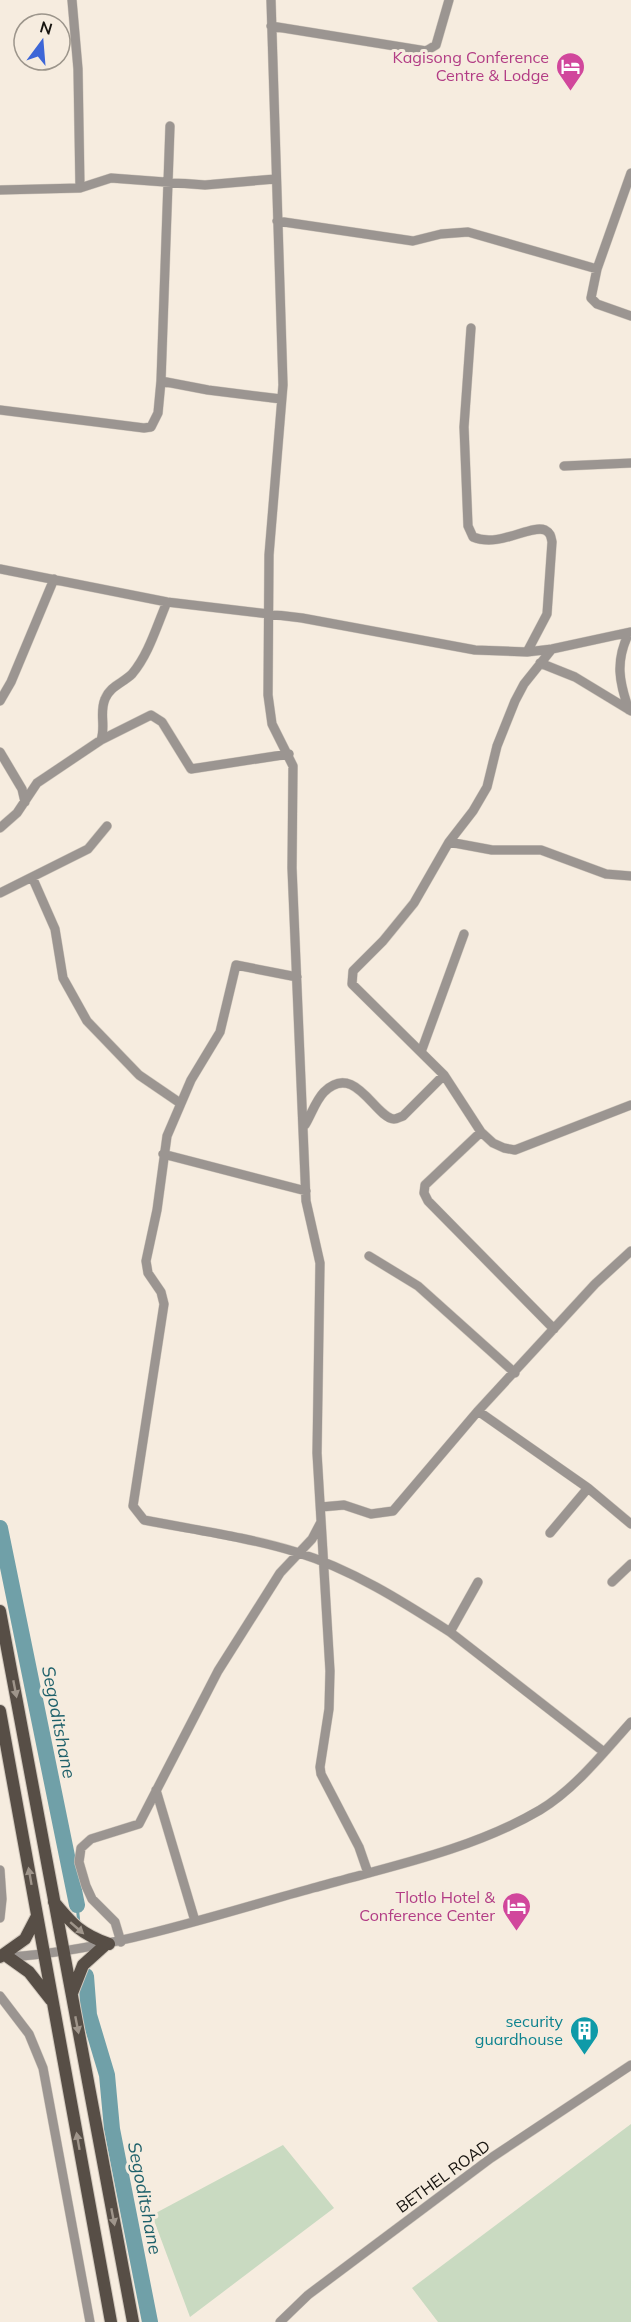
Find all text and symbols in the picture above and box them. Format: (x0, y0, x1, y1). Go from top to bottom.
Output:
north arrow (12, 12, 72, 72)
text: N (38, 16, 55, 39)
place label: Kagisong Conference Centre & Lodge (392, 47, 549, 85)
hotel icon: Kagisong Conference Centre & Lodge (554, 50, 586, 92)
water label: Segoditshane (37, 1664, 81, 1780)
one-way arrow (11, 1679, 20, 1698)
one-way arrow (25, 1867, 34, 1886)
place label: Tlotlo Hotel & Conference Center (359, 1887, 495, 1925)
hotel icon: Tlotlo Hotel & Conference Center (500, 1890, 532, 1932)
one-way arrow (70, 1921, 85, 1935)
place label: security guardhouse (475, 2011, 564, 2049)
building icon: security guardhouse (568, 2014, 600, 2056)
one-way arrow (73, 2016, 82, 2035)
one-way arrow (73, 2131, 82, 2150)
street label: BETHEL ROAD (392, 2135, 494, 2217)
water label: Segoditshane (123, 2140, 167, 2256)
one-way arrow (109, 2207, 118, 2226)

